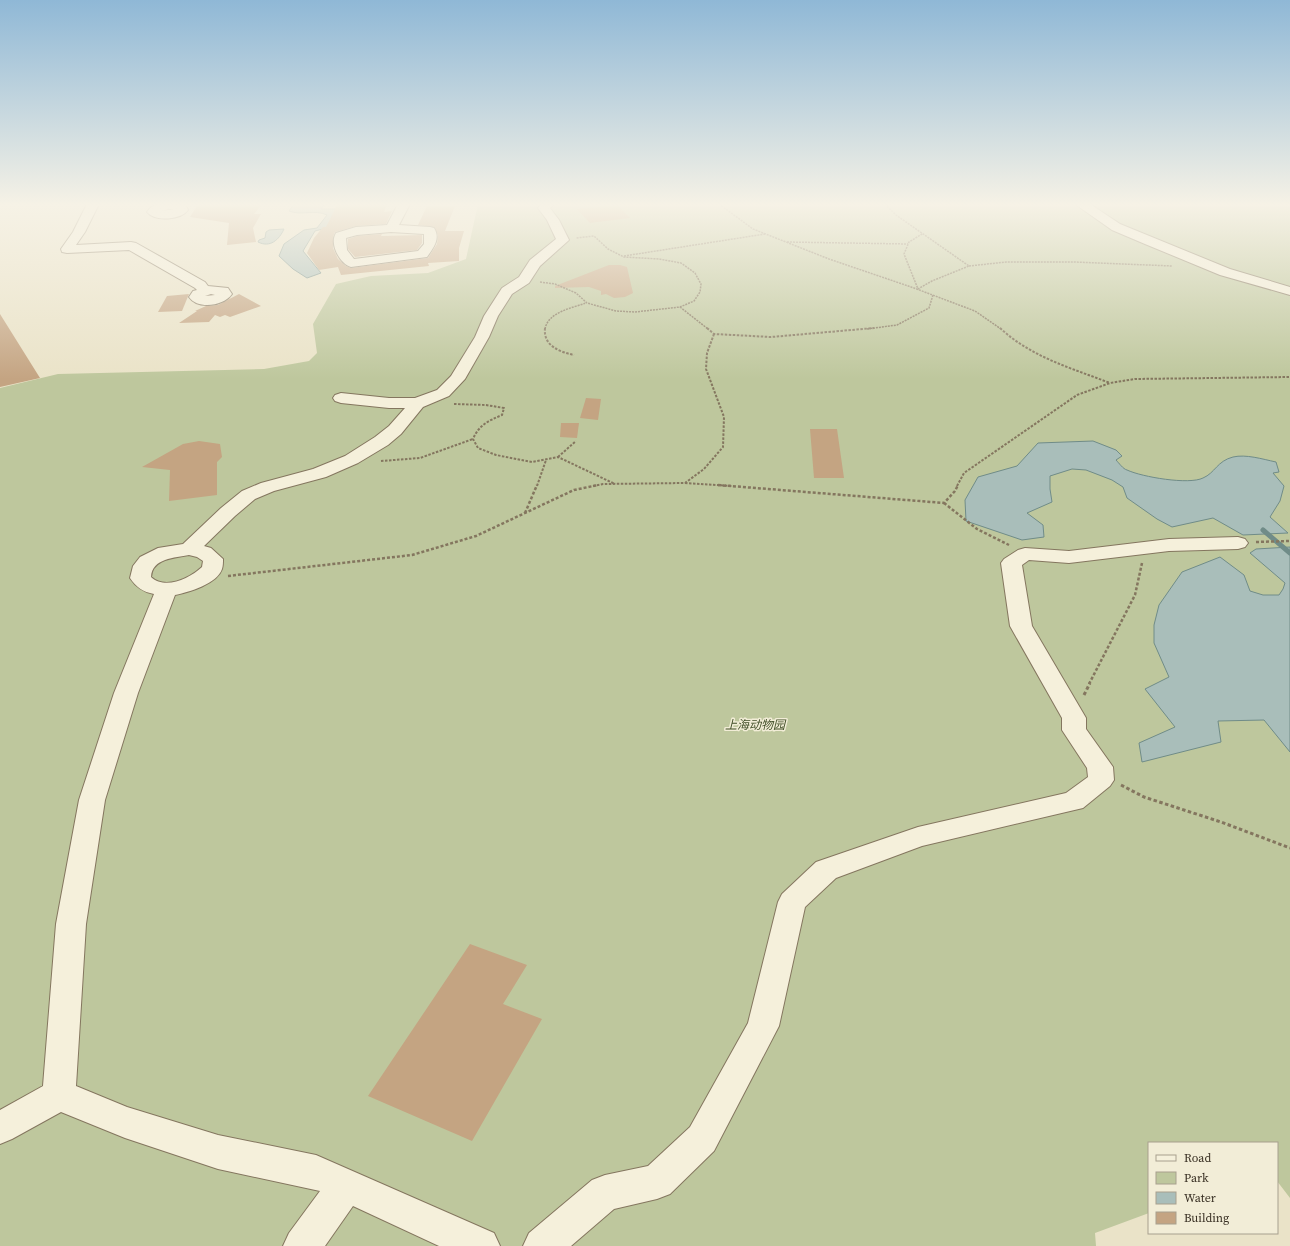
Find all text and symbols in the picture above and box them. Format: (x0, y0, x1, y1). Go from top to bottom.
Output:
park label: 上海动物园 (725, 717, 787, 733)
legend (1148, 1142, 1278, 1234)
text: Road (1184, 1150, 1211, 1166)
text: Park (1184, 1170, 1209, 1186)
text: Water (1184, 1190, 1216, 1206)
text: Building (1184, 1210, 1229, 1226)

